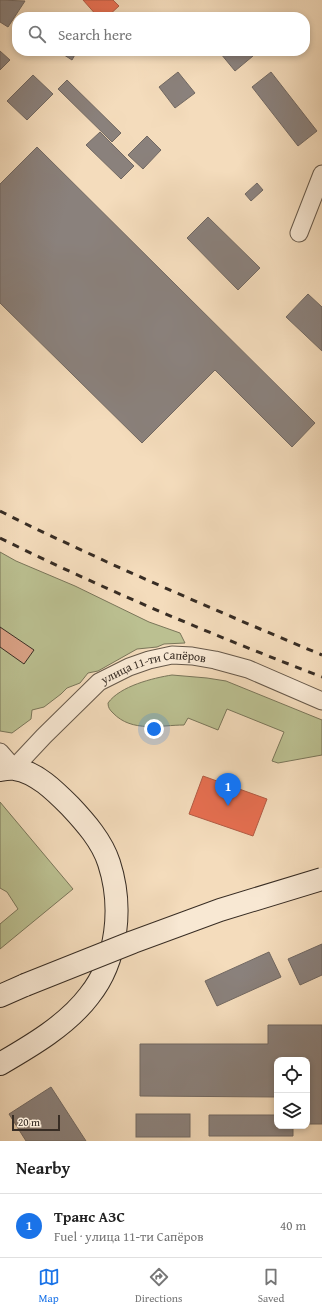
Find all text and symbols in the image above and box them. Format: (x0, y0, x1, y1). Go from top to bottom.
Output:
search box (12, 12, 310, 56)
icon: search (26, 23, 48, 45)
text: Search here (58, 24, 132, 45)
street label: улица 11-ти Сапёров (97, 646, 208, 688)
your location (144, 719, 164, 739)
pin: 1 (215, 773, 241, 806)
map controls (274, 1057, 310, 1129)
button: locate (274, 1057, 310, 1093)
button: layers (274, 1093, 310, 1129)
scale bar (12, 1113, 60, 1132)
text: 20 m (18, 1114, 40, 1130)
text: Nearby (16, 1155, 70, 1180)
text: Транс АЗС (54, 1206, 125, 1227)
text: 1 (26, 1216, 32, 1235)
text: 40 m (280, 1216, 306, 1235)
text: Fuel · улица 11-ти Сапёров (54, 1227, 204, 1246)
tab: Map (38, 1266, 60, 1306)
tab: Directions (135, 1266, 182, 1306)
tab: Saved (258, 1266, 284, 1306)

